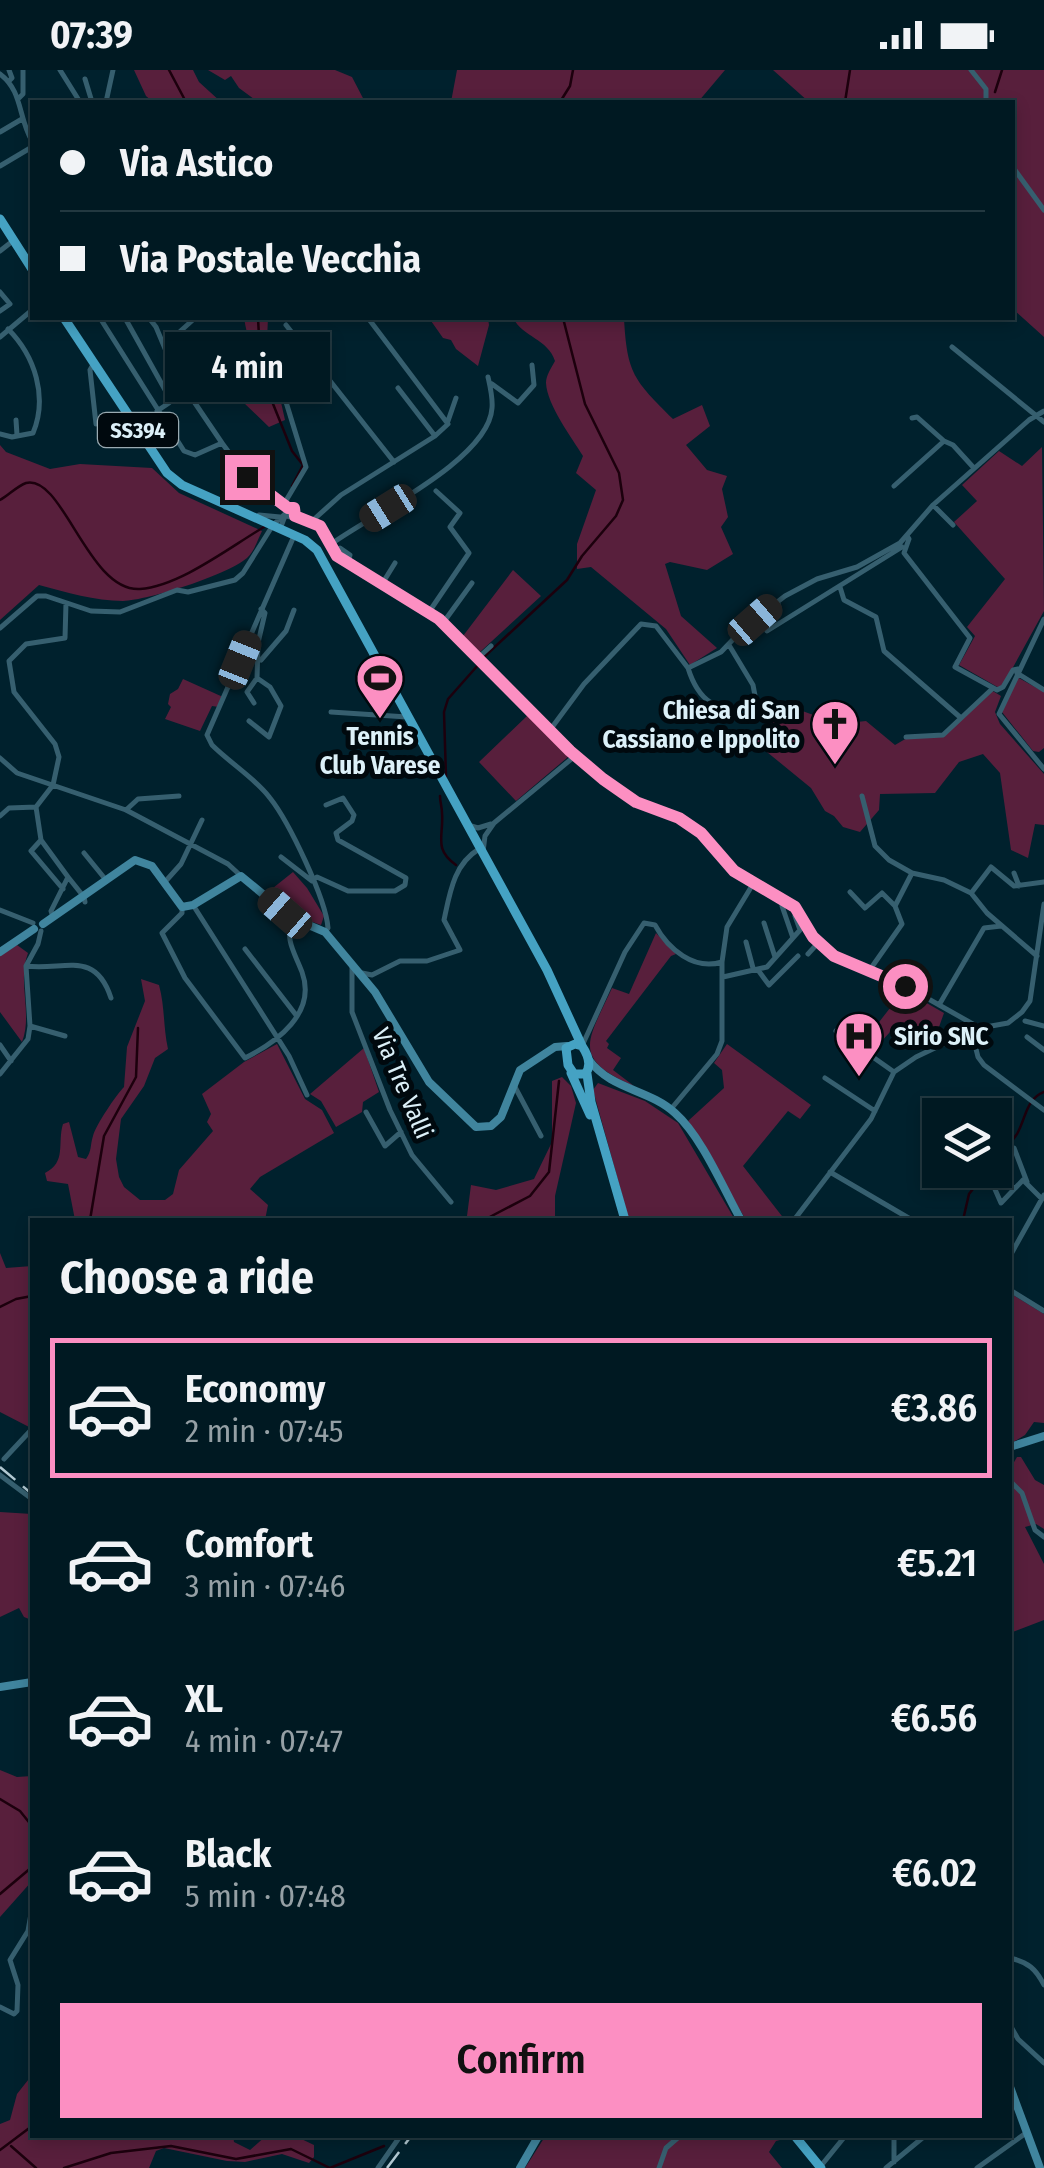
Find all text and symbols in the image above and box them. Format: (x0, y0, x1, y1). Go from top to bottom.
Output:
text: 07:39 (50, 12, 133, 58)
text: Via Astico (120, 140, 273, 186)
text: Via Postale Vecchia (120, 236, 421, 282)
callout: 4 min (164, 332, 330, 402)
text: 4 min (211, 348, 284, 386)
road number: SS394 (98, 413, 178, 447)
route end (225, 455, 270, 500)
car (355, 479, 421, 537)
car (723, 589, 787, 651)
car (215, 627, 265, 693)
sports icon: Tennis Club Varese (354, 652, 406, 720)
place label: Chiesa di San Cassiano e Ippolito (602, 696, 800, 755)
church icon: Chiesa di San Cassiano e Ippolito (809, 698, 861, 766)
place label: Tennis Club Varese (320, 722, 441, 781)
car (253, 882, 317, 944)
route start (883, 964, 928, 1009)
hospital icon: Sirio SNC (833, 1010, 885, 1078)
place label: Sirio SNC (894, 1022, 989, 1052)
street label: Via Tre Valli (365, 1023, 439, 1143)
map controls (922, 1098, 1012, 1188)
button: layers (922, 1098, 1012, 1188)
text: Choose a ride (60, 1251, 314, 1305)
icon: car (65, 1363, 155, 1453)
text: Economy (185, 1366, 325, 1412)
text: €3.86 (891, 1385, 977, 1431)
text: 2 min · 07:45 (185, 1412, 344, 1450)
icon: car (65, 1518, 155, 1608)
text: Comfort (185, 1521, 313, 1567)
text: €5.21 (897, 1540, 977, 1586)
text: 3 min · 07:46 (185, 1567, 345, 1605)
icon: car (65, 1673, 155, 1763)
text: XL (185, 1676, 223, 1722)
text: €6.56 (891, 1695, 977, 1741)
text: 4 min · 07:47 (185, 1722, 343, 1760)
icon: car (65, 1828, 155, 1918)
text: Black (185, 1831, 271, 1877)
text: €6.02 (892, 1850, 977, 1896)
text: 5 min · 07:48 (185, 1877, 346, 1915)
button: Confirm (60, 2003, 982, 2118)

